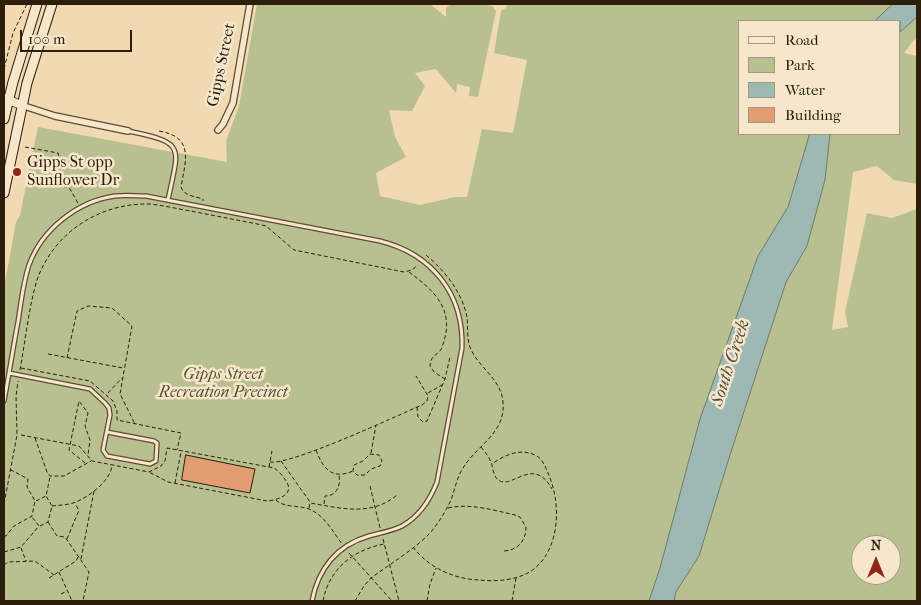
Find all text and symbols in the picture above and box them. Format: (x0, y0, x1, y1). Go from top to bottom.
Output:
scale bar (22, 20, 135, 52)
legend (738, 20, 901, 135)
street label: Gipps Street (204, 21, 240, 109)
text: 100 m (28, 30, 66, 48)
text: Road (785, 31, 818, 49)
text: Park (785, 56, 815, 74)
text: Water (785, 81, 825, 99)
text: Building (785, 106, 841, 124)
place label: Gipps St opp Sunflower Dr (27, 153, 119, 191)
marker: Gipps St opp Sunflower Dr (11, 166, 23, 178)
water label: South Creek (707, 317, 755, 409)
park label: Gipps Street Recreation Precinct (158, 365, 288, 403)
north arrow (851, 535, 901, 585)
text: N (871, 537, 881, 554)

